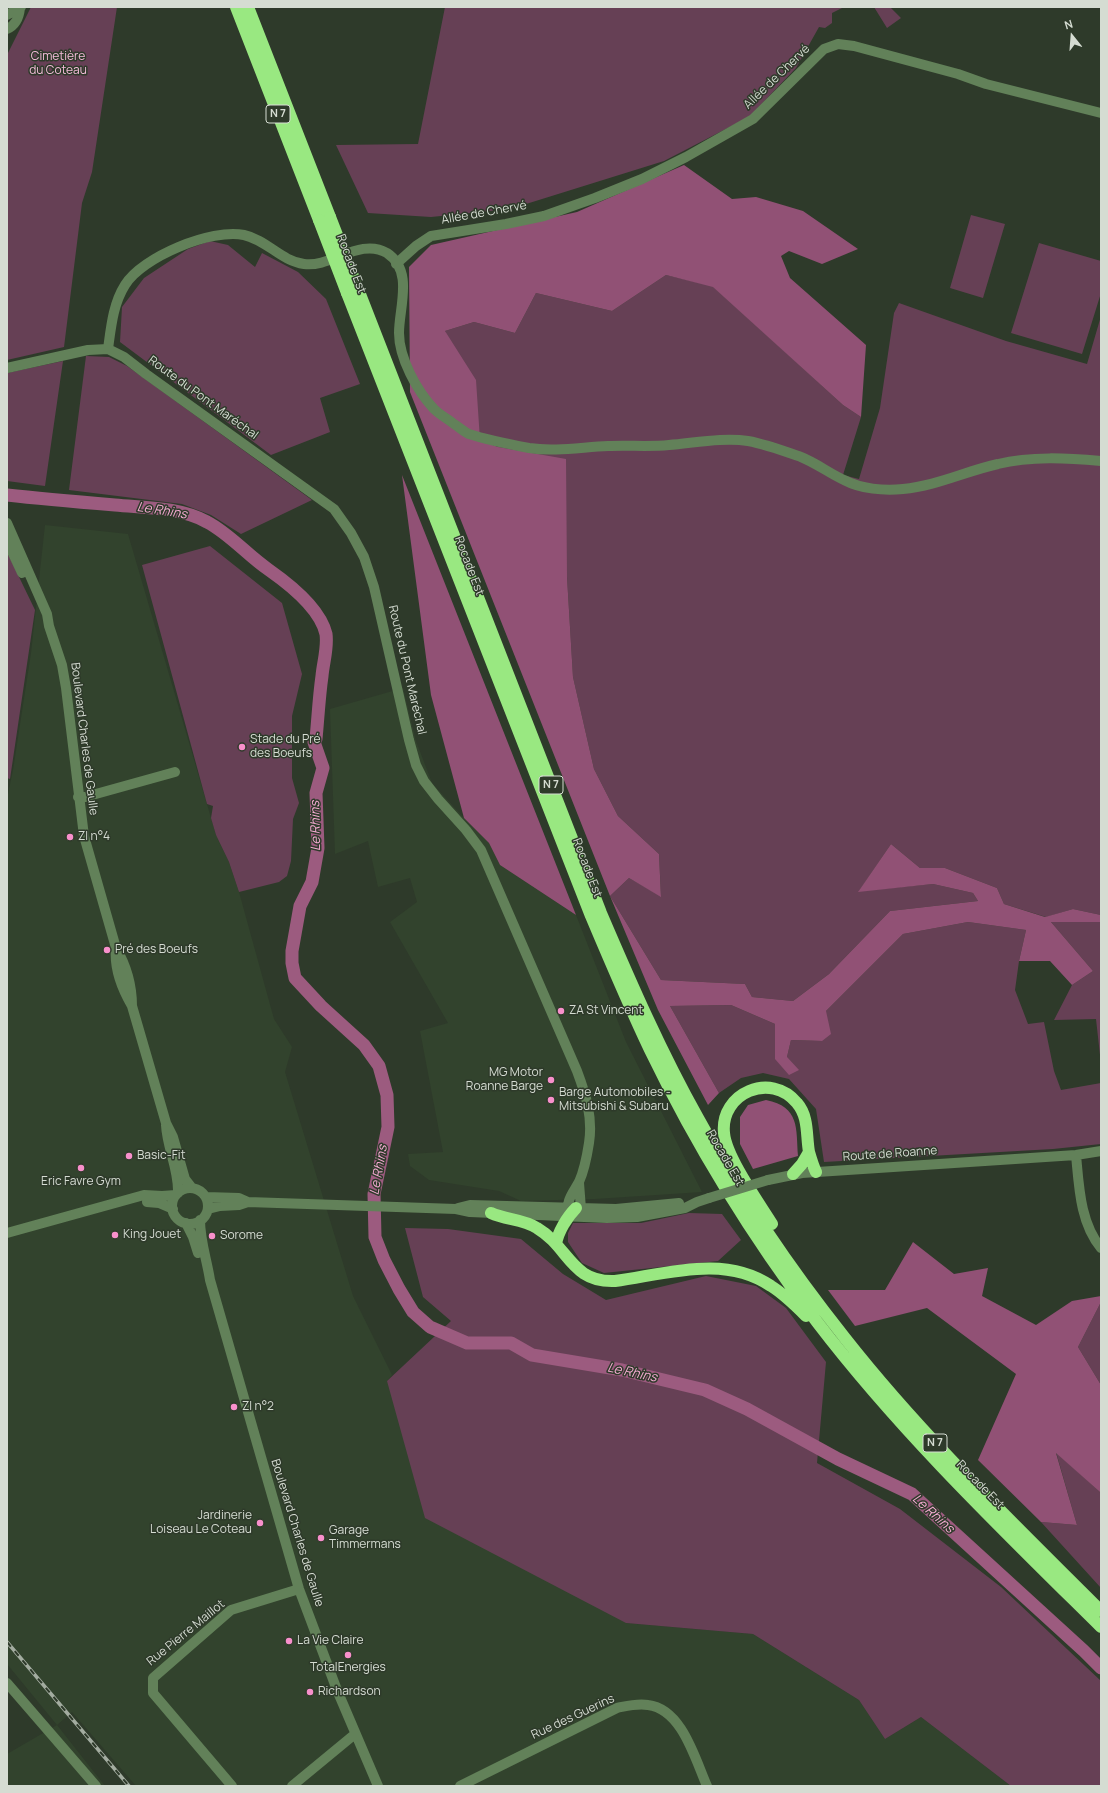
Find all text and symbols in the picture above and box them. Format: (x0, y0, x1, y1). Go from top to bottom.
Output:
north arrow (1052, 16, 1092, 56)
text: N (1062, 16, 1074, 32)
street label: Allée de Chervé (741, 42, 813, 112)
park label: Cimetière du Coteau (29, 50, 87, 78)
road number: N 7 (266, 105, 290, 123)
street label: Allée de Chervé (440, 198, 528, 228)
street label: Rocade Est (333, 232, 369, 296)
street label: Route du Pont Maréchal (145, 353, 261, 443)
water label: Le Rhins (136, 499, 188, 523)
street label: Rocade Est (451, 534, 487, 598)
street label: Route du Pont Maréchal (385, 604, 429, 736)
street label: Boulevard Charles de Gaulle (67, 662, 101, 816)
place label: Stade du Pré des Boeufs (250, 733, 321, 761)
marker: Stade du Pré des Boeufs (237, 742, 247, 752)
road number: N 7 (539, 776, 563, 794)
water label: Le Rhins (308, 801, 324, 851)
place label: ZI n°4 (78, 830, 110, 844)
marker: ZI n°4 (65, 832, 75, 842)
street label: Rocade Est (569, 836, 605, 900)
place label: Pré des Boeufs (115, 943, 198, 957)
marker: Pré des Boeufs (102, 945, 112, 955)
place label: ZA St Vincent (569, 1004, 643, 1018)
marker: ZA St Vincent (556, 1006, 566, 1016)
place label: MG Motor Roanne Barge (466, 1066, 543, 1094)
marker: MG Motor Roanne Barge (546, 1075, 556, 1085)
place label: Barge Automobiles - Mitsubishi & Subaru (559, 1086, 671, 1114)
marker: Barge Automobiles - Mitsubishi & Subaru (546, 1095, 556, 1105)
street label: Rocade Est (703, 1127, 747, 1189)
water label: Le Rhins (367, 1144, 391, 1196)
street label: Route de Roanne (842, 1144, 938, 1164)
place label: Basic-Fit (137, 1149, 185, 1163)
marker: Basic-Fit (124, 1151, 134, 1161)
marker: Eric Favre Gym (76, 1163, 86, 1173)
place label: Eric Favre Gym (41, 1175, 121, 1189)
place label: King Jouet (123, 1228, 181, 1242)
place label: Sorome (220, 1229, 263, 1243)
marker: King Jouet (110, 1230, 120, 1240)
marker: Sorome (207, 1231, 217, 1241)
water label: Le Rhins (606, 1360, 658, 1386)
place label: ZI n°2 (242, 1400, 274, 1414)
marker: ZI n°2 (229, 1402, 239, 1412)
road number: N 7 (923, 1434, 947, 1452)
street label: Boulevard Charles de Gaulle (268, 1457, 326, 1609)
street label: Rocade Est (953, 1458, 1007, 1512)
water label: Le Rhins (909, 1491, 957, 1537)
place label: Jardinerie Loiseau Le Coteau (150, 1509, 252, 1537)
marker: Jardinerie Loiseau Le Coteau (255, 1518, 265, 1528)
place label: Garage Timmermans (329, 1524, 401, 1552)
marker: Garage Timmermans (316, 1533, 326, 1543)
street label: Rue Pierre Maillot (144, 1597, 228, 1669)
place label: La Vie Claire (297, 1634, 363, 1648)
marker: La Vie Claire (284, 1636, 294, 1646)
marker: TotalEnergies (343, 1650, 353, 1660)
place label: TotalEnergies (310, 1661, 386, 1675)
place label: Richardson (318, 1685, 381, 1699)
marker: Richardson (305, 1687, 315, 1697)
street label: Rue des Guerins (529, 1691, 617, 1743)

